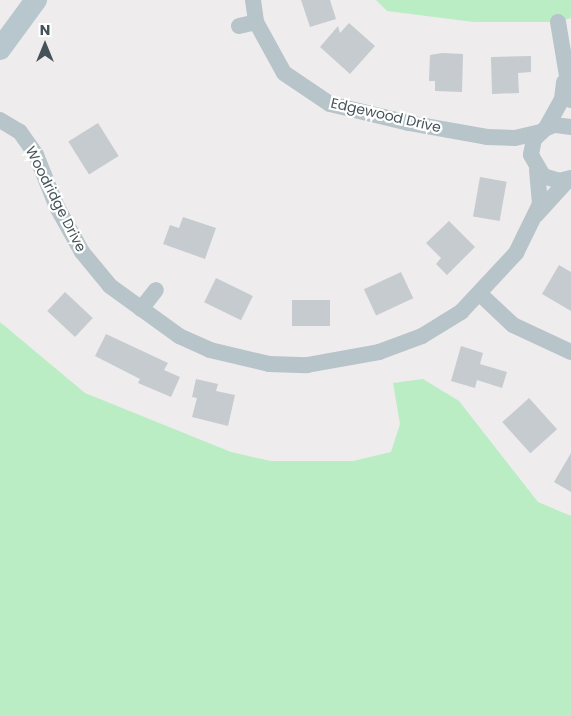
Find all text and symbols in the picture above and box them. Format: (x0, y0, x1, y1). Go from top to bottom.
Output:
north arrow (20, 20, 70, 70)
text: N (40, 20, 50, 40)
street label: Edgewood Drive (329, 94, 443, 136)
street label: Woodridge Drive (22, 143, 90, 255)

